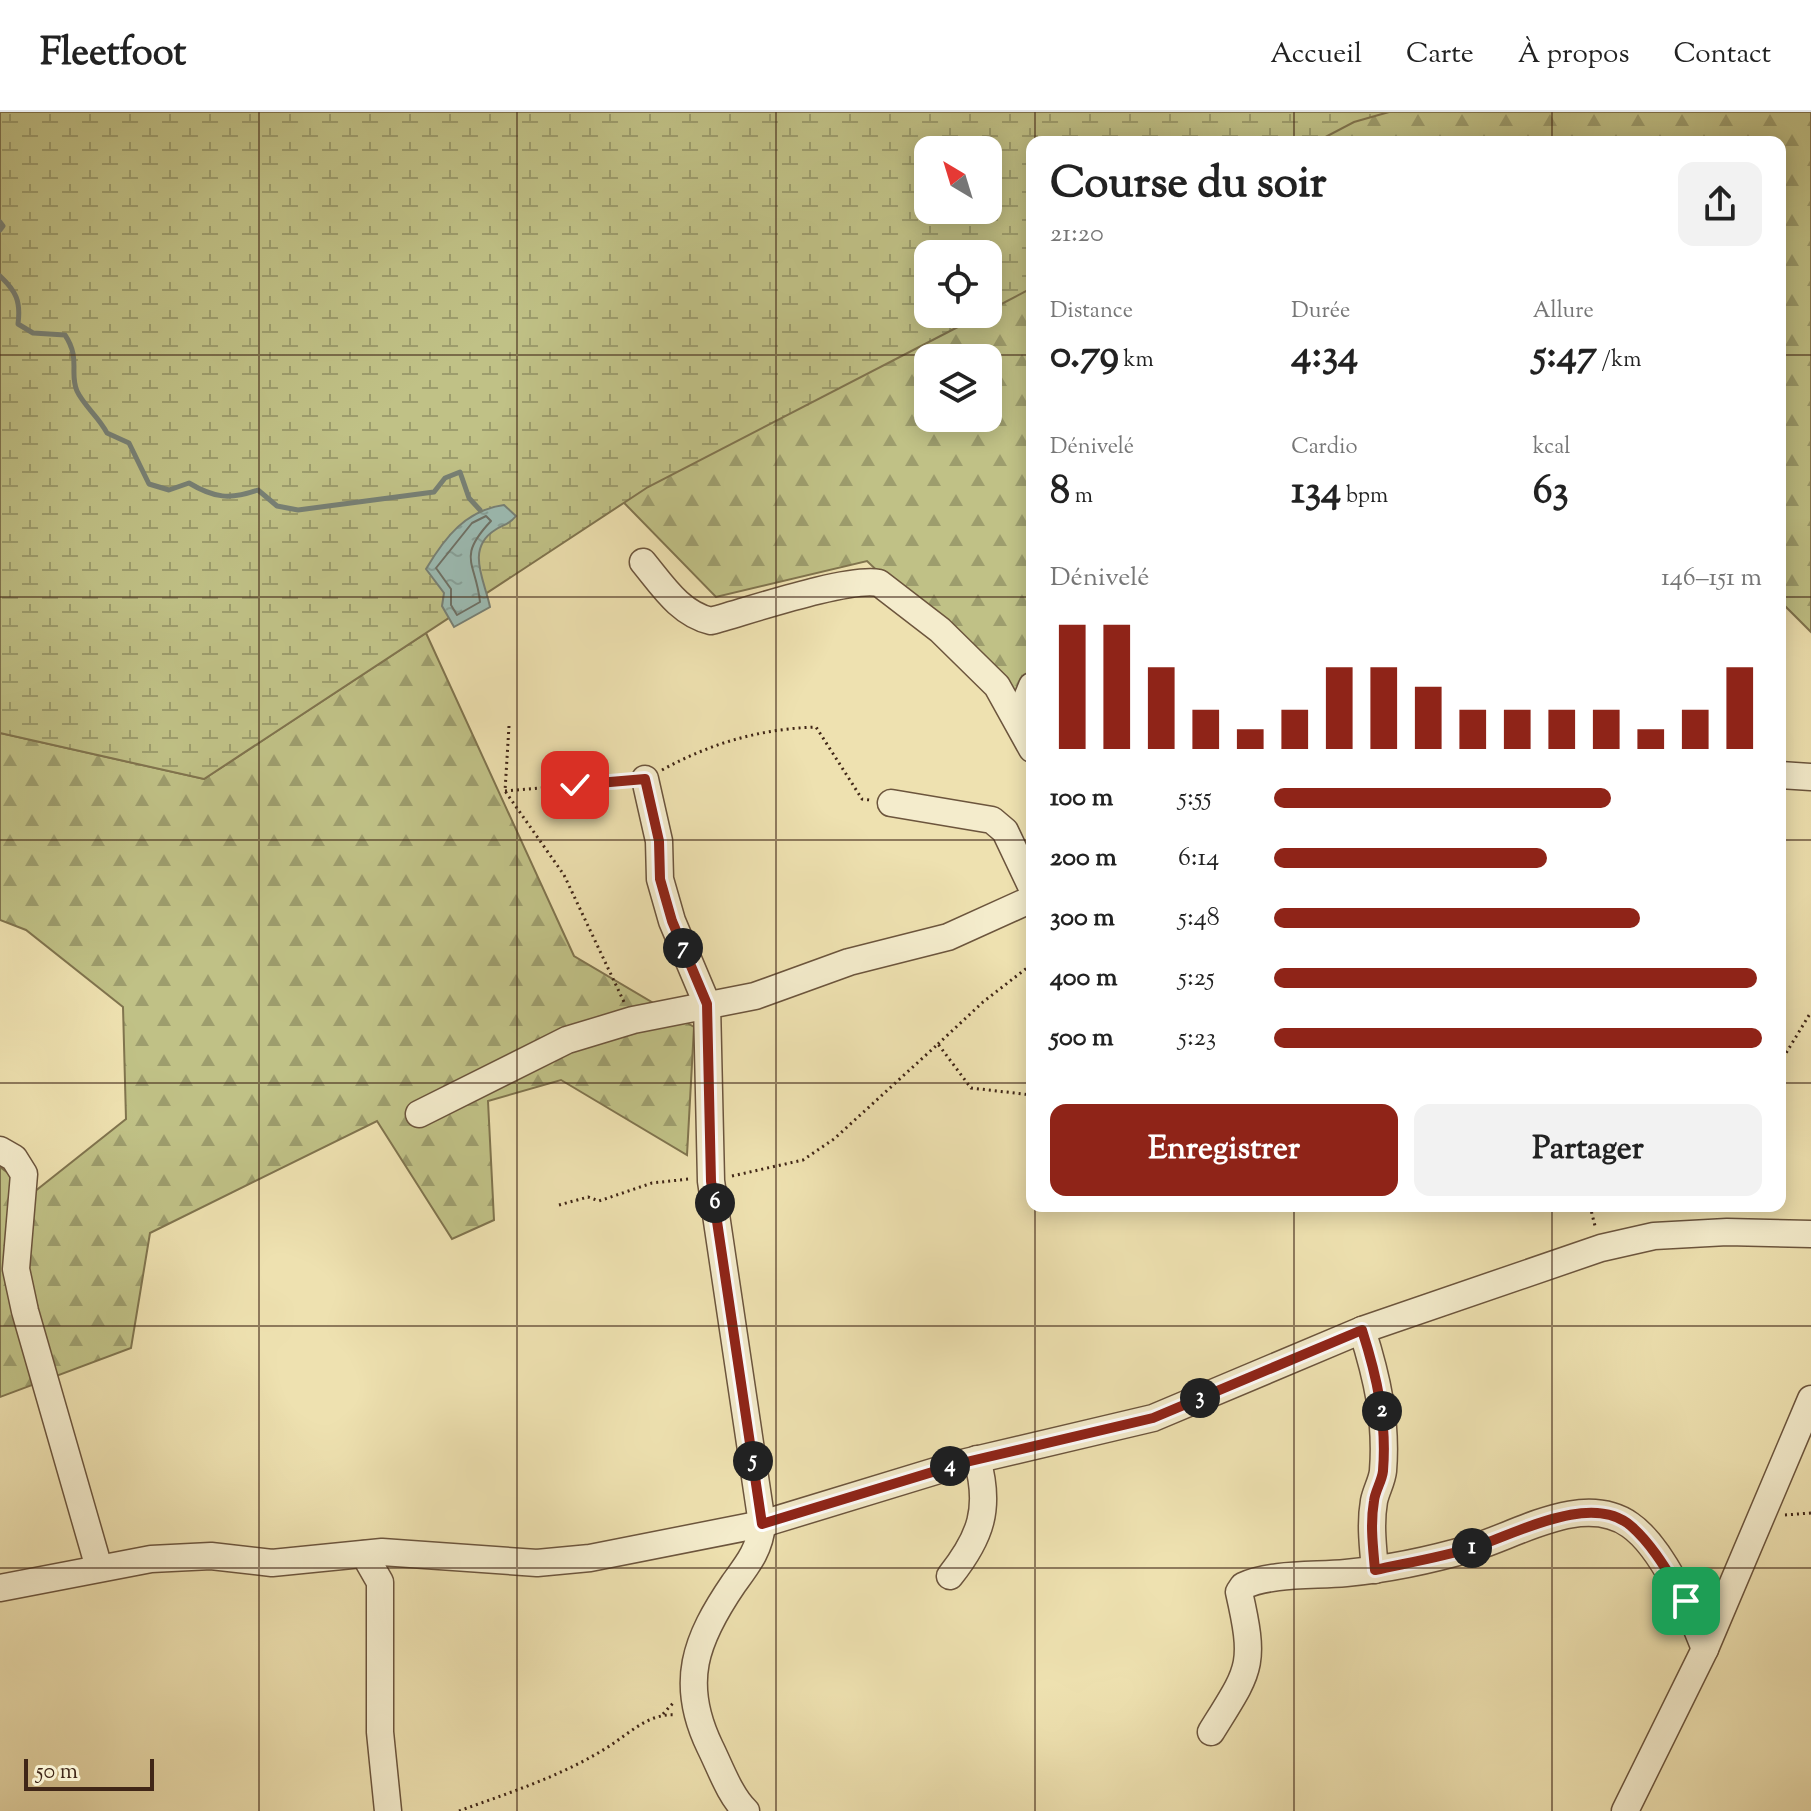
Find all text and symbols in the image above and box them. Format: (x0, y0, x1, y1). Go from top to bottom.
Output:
text: Fleetfoot (40, 28, 186, 82)
text: Accueil (1270, 35, 1362, 75)
text: Carte (1406, 35, 1474, 75)
text: À propos (1518, 35, 1629, 75)
text: Contact (1673, 35, 1771, 75)
north arrow (914, 136, 1002, 224)
map controls (914, 136, 1002, 432)
text: Course du soir (1050, 154, 1327, 217)
button: share (1678, 162, 1762, 246)
text: 21:20 (1050, 216, 1104, 253)
button: locate (914, 240, 1002, 328)
text: Distance (1050, 296, 1133, 328)
text: Durée (1291, 296, 1350, 328)
text: Allure (1533, 296, 1594, 328)
text: 0.79 (1050, 328, 1119, 385)
text: 4:34 (1291, 328, 1358, 385)
text: 5:47 (1533, 328, 1597, 385)
button: layers (914, 344, 1002, 432)
text: km (1119, 345, 1154, 377)
text: /km (1597, 345, 1641, 377)
text: Dénivelé (1050, 432, 1134, 464)
text: Cardio (1291, 432, 1357, 464)
text: kcal (1533, 432, 1570, 464)
text: 8 (1050, 464, 1070, 521)
text: 134 (1291, 464, 1341, 521)
text: 63 (1533, 464, 1569, 521)
text: m (1070, 481, 1093, 513)
text: bpm (1341, 481, 1388, 513)
text: Dénivelé (1050, 560, 1149, 597)
text: 146–151 m (1661, 560, 1762, 597)
pin (541, 751, 609, 819)
icon: check (553, 763, 597, 807)
text: 100 m (1050, 780, 1113, 817)
text: 5:55 (1178, 780, 1212, 817)
text: 200 m (1050, 840, 1117, 877)
text: 6:14 (1178, 840, 1219, 877)
text: 300 m (1050, 900, 1115, 937)
text: 5:48 (1178, 900, 1220, 937)
pin: 7 (663, 928, 703, 968)
text: 7 (677, 932, 689, 964)
text: 400 m (1050, 960, 1117, 997)
text: 5:25 (1178, 960, 1215, 997)
text: 500 m (1050, 1020, 1113, 1057)
text: 5:23 (1178, 1020, 1216, 1057)
button: Enregistrer (1050, 1104, 1398, 1196)
button: Partager (1414, 1104, 1762, 1196)
pin: 6 (695, 1183, 735, 1223)
text: 6 (710, 1187, 720, 1219)
pin: 3 (1180, 1378, 1220, 1418)
text: 3 (1196, 1382, 1204, 1414)
pin: 2 (1362, 1391, 1402, 1431)
text: 2 (1377, 1395, 1387, 1427)
pin: 5 (733, 1441, 773, 1481)
text: 5 (749, 1445, 757, 1477)
pin: 4 (930, 1446, 970, 1486)
text: 4 (944, 1450, 956, 1482)
pin: 1 (1452, 1528, 1492, 1568)
text: 1 (1468, 1532, 1476, 1564)
pin (1652, 1567, 1720, 1635)
icon: arrive (1664, 1579, 1708, 1623)
scale bar (24, 1755, 154, 1791)
text: 50 m (36, 1757, 78, 1789)

